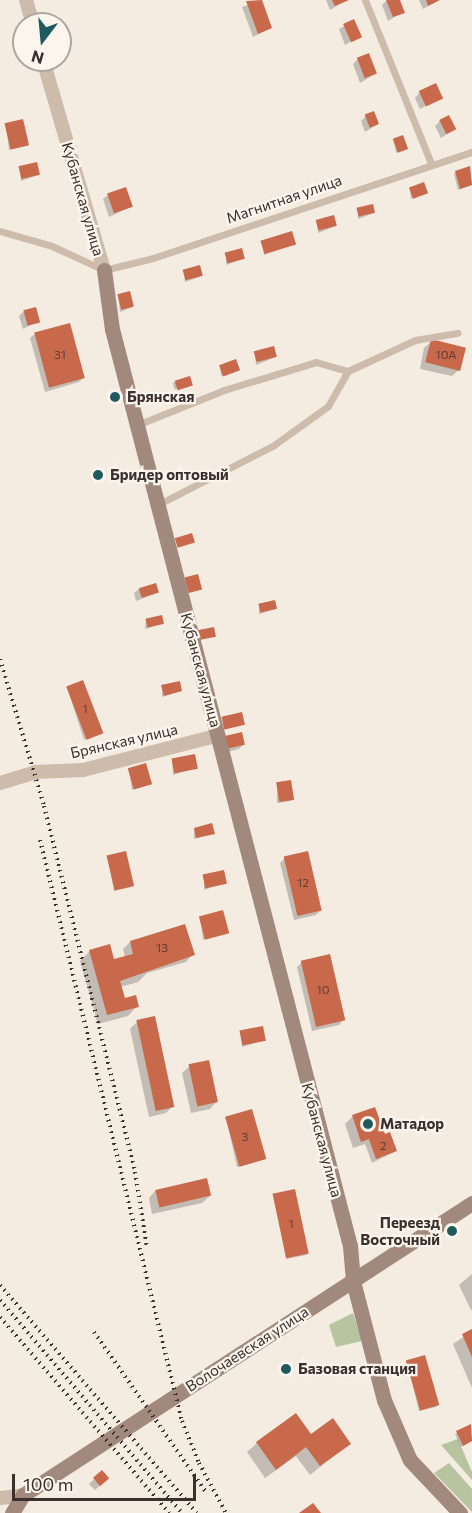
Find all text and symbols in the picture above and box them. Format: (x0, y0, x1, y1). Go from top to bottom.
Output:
north arrow (12, 12, 72, 72)
text: N (29, 47, 46, 69)
street label: Кубанская улица (58, 140, 108, 258)
street label: Магнитная улица (224, 171, 344, 227)
house number: 31 (54, 348, 66, 362)
house number: 10А (436, 348, 456, 362)
place label: Брянская (127, 388, 194, 406)
marker: Брянская (108, 390, 122, 404)
place label: Бридер оптовый (110, 466, 229, 484)
marker: Бридер оптовый (91, 468, 105, 482)
street label: Кубанская улица (177, 611, 225, 729)
house number: 1 (82, 702, 88, 716)
street label: Брянская улица (69, 720, 179, 762)
house number: 12 (297, 876, 309, 890)
house number: 13 (156, 941, 168, 955)
house number: 10 (317, 983, 329, 997)
street label: Кубанская улица (298, 1081, 346, 1199)
place label: Матадор (380, 1115, 444, 1133)
marker: Матадор (361, 1117, 375, 1131)
house number: 3 (242, 1130, 248, 1144)
house number: 2 (380, 1139, 386, 1153)
place label: Переезд Восточный (360, 1213, 440, 1248)
house number: 1 (288, 1217, 294, 1231)
marker: Переезд Восточный (445, 1224, 459, 1238)
street label: Волочаевская улица (182, 1303, 312, 1395)
place label: Базовая станция (298, 1360, 416, 1378)
marker: Базовая станция (279, 1362, 293, 1376)
scale bar (15, 1462, 200, 1500)
text: 100 m (23, 1473, 73, 1495)

